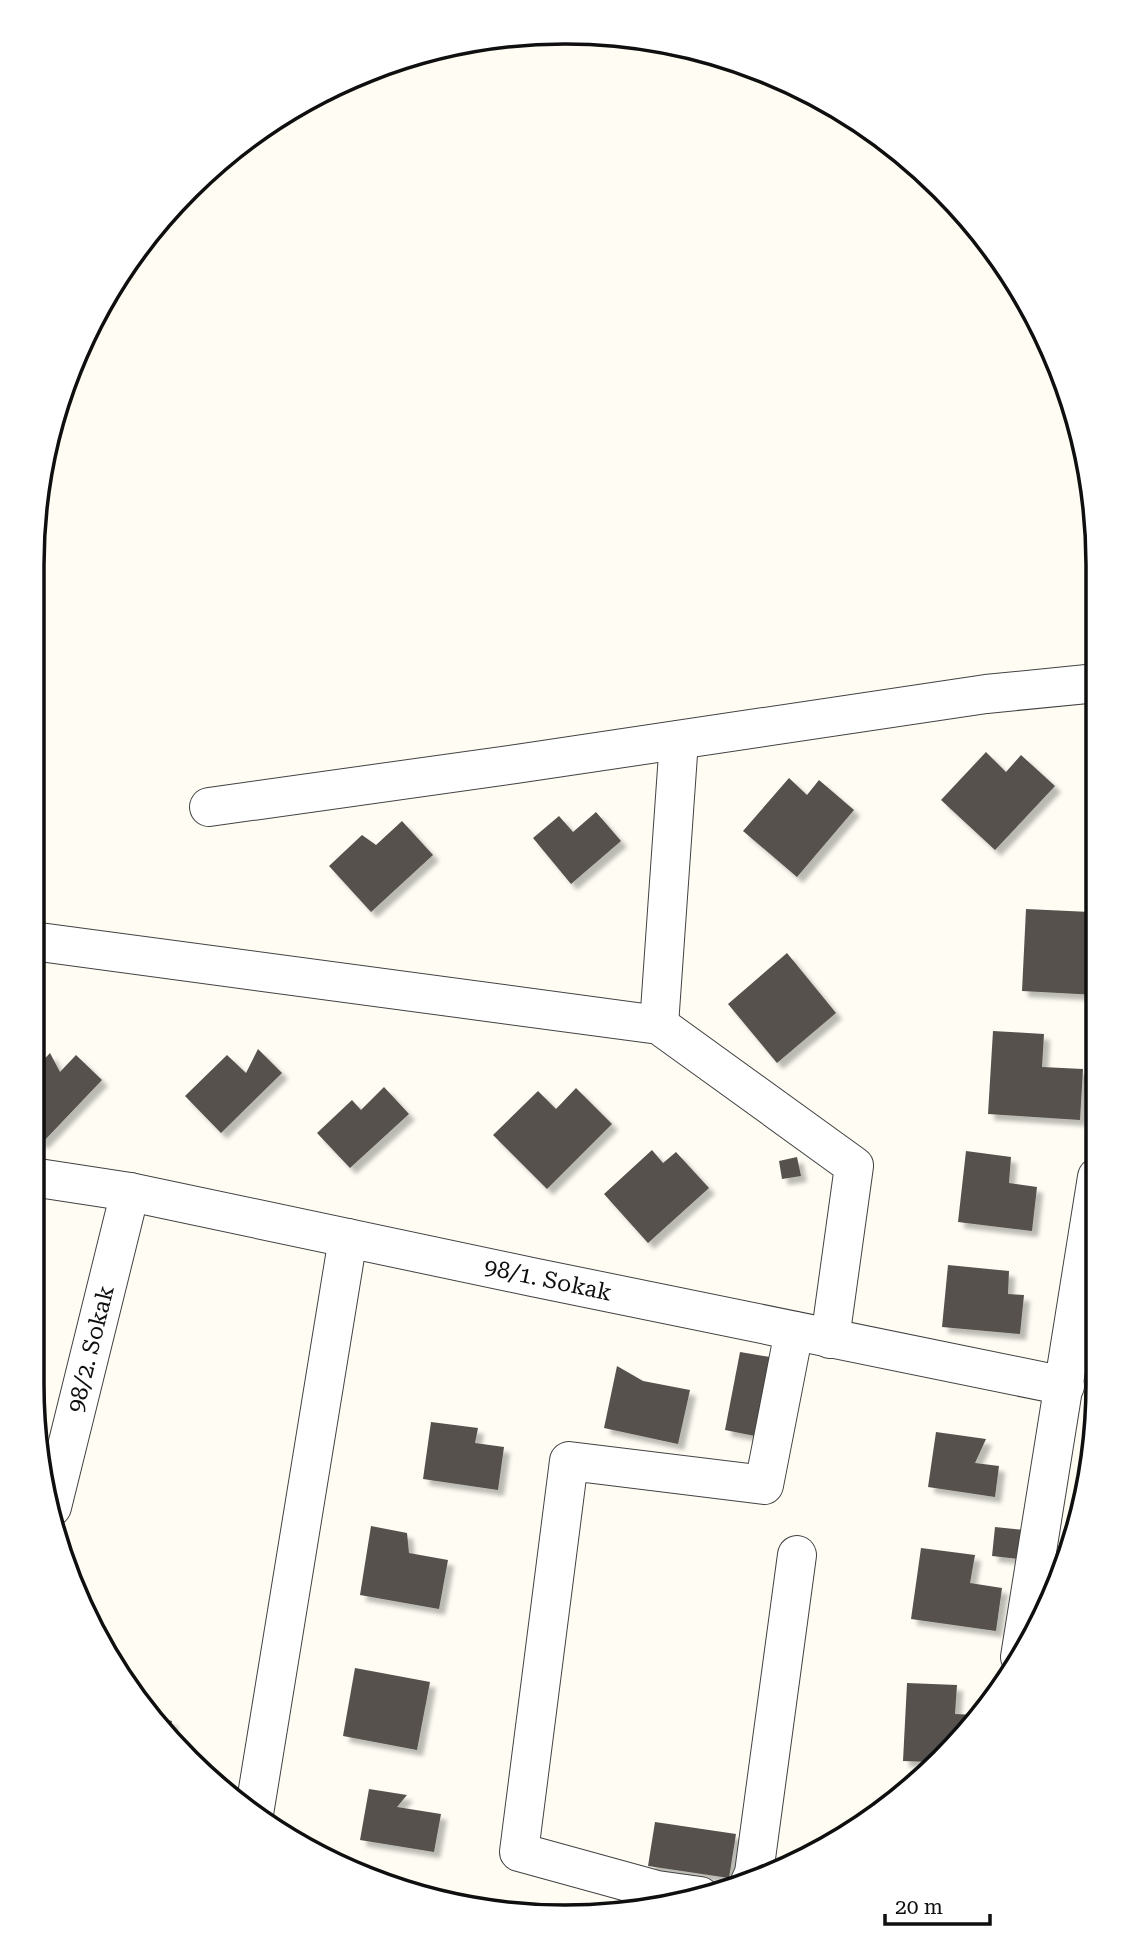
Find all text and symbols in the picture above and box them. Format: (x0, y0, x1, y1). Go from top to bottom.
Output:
street label: 98/1. Sokak (482, 1253, 615, 1307)
street label: 98/2. Sokak (62, 1282, 120, 1415)
scale bar (885, 1882, 990, 1926)
text: 20 m (895, 1895, 943, 1919)

